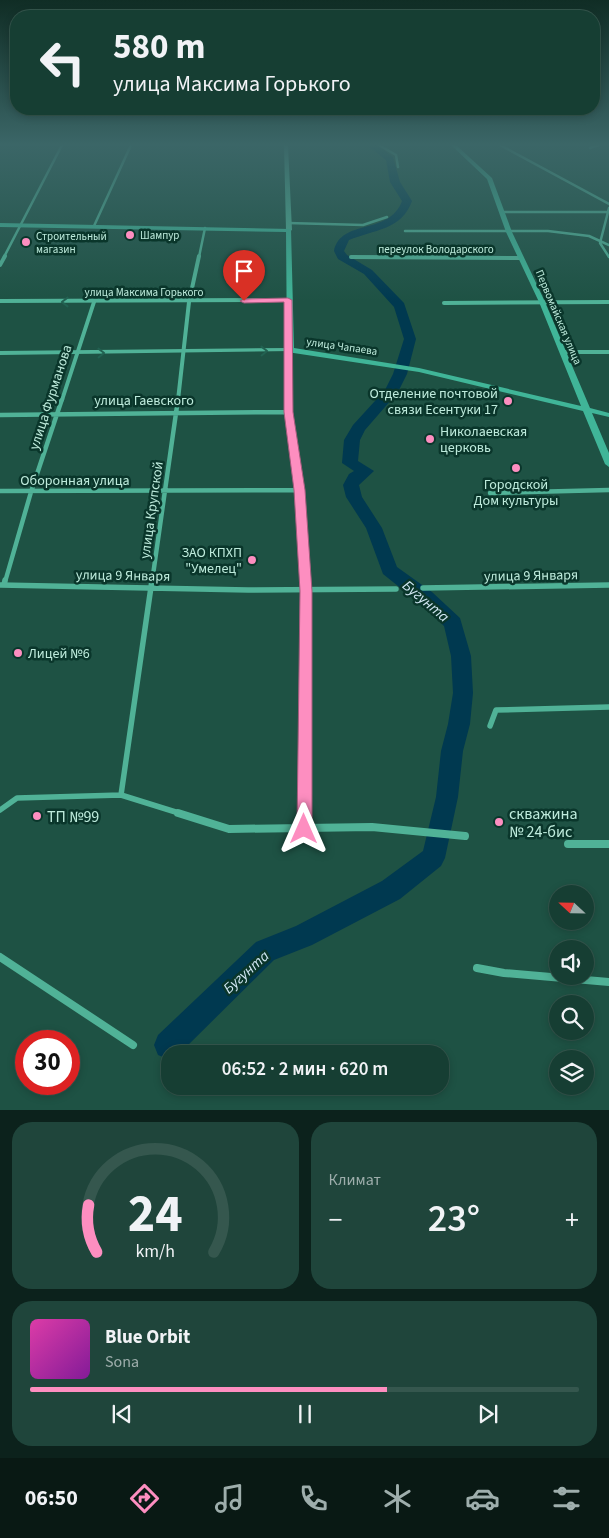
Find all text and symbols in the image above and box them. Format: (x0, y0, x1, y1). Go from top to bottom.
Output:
text: 580 m (113, 22, 205, 72)
icon: left (30, 30, 95, 95)
text: улица Максима Горького (113, 68, 351, 100)
place label: Шампур (140, 228, 179, 243)
place label: Строительный магазин (36, 229, 107, 257)
marker: Шампур (124, 229, 136, 241)
marker: Строительный магазин (20, 236, 32, 248)
street label: переулок Володарского (378, 242, 494, 257)
pin (223, 250, 265, 301)
icon: arrive (230, 257, 258, 285)
street label: Первомайская улица (532, 268, 585, 367)
street label: улица Максима Горького (85, 285, 203, 300)
one-way arrow (60, 297, 68, 307)
street label: улица Чапаева (306, 334, 378, 359)
street label: улица Фурманова (25, 342, 77, 453)
one-way arrow (260, 346, 268, 356)
one-way arrow (97, 347, 105, 358)
place label: Отделение почтовой связи Есентуки 17 (369, 384, 498, 420)
street label: улица Гаевского (94, 391, 194, 411)
marker: Отделение почтовой связи Есентуки 17 (502, 395, 514, 407)
place label: Николаевская церковь (440, 422, 527, 458)
marker: Николаевская церковь (424, 433, 436, 445)
street label: улица Крупской (135, 460, 169, 560)
marker: Городской Дом культуры (510, 462, 522, 474)
street label: Оборонная улица (20, 471, 130, 491)
place label: Городской Дом культуры (474, 475, 558, 511)
place label: ЗАО КПХП "Умелец" (181, 543, 242, 579)
marker: ЗАО КПХП "Умелец" (246, 554, 258, 566)
street label: улица 9 Января (76, 565, 170, 587)
street label: улица 9 Января (484, 565, 578, 587)
water label: Бугунта (398, 576, 454, 627)
place label: Лицей №6 (28, 644, 90, 664)
marker: Лицей №6 (12, 647, 24, 659)
position arrow (277, 802, 329, 854)
place label: скважина № 24-бис (509, 803, 578, 843)
place label: ТП №99 (47, 806, 99, 828)
marker: ТП №99 (31, 810, 43, 822)
marker: скважина № 24-бис (493, 816, 505, 828)
north arrow (549, 885, 594, 930)
map controls (549, 885, 594, 1095)
button: sound (549, 940, 594, 985)
water label: Бугунта (219, 946, 274, 999)
button: search (549, 995, 594, 1040)
speed limit sign: 30 (15, 1030, 80, 1095)
button: layers (549, 1050, 594, 1095)
text: 06:52 · 2 мин · 620 m (222, 1056, 388, 1083)
text: Климат (329, 1169, 381, 1191)
text: 24 (128, 1178, 183, 1252)
text: 23° (428, 1192, 480, 1246)
text: − (329, 1200, 342, 1240)
text: + (565, 1200, 579, 1240)
text: km/h (135, 1239, 175, 1264)
text: Blue Orbit (105, 1324, 190, 1351)
text: Sona (105, 1351, 139, 1373)
icon: previous (108, 1400, 136, 1428)
icon: pause (291, 1400, 319, 1428)
icon: next (474, 1400, 502, 1428)
icon: directions (127, 1481, 162, 1516)
icon: music (212, 1481, 247, 1516)
icon: phone (296, 1481, 331, 1516)
icon: climate (380, 1481, 415, 1516)
icon: car (465, 1481, 500, 1516)
icon: filters (549, 1481, 584, 1516)
text: 06:50 (25, 1482, 78, 1514)

